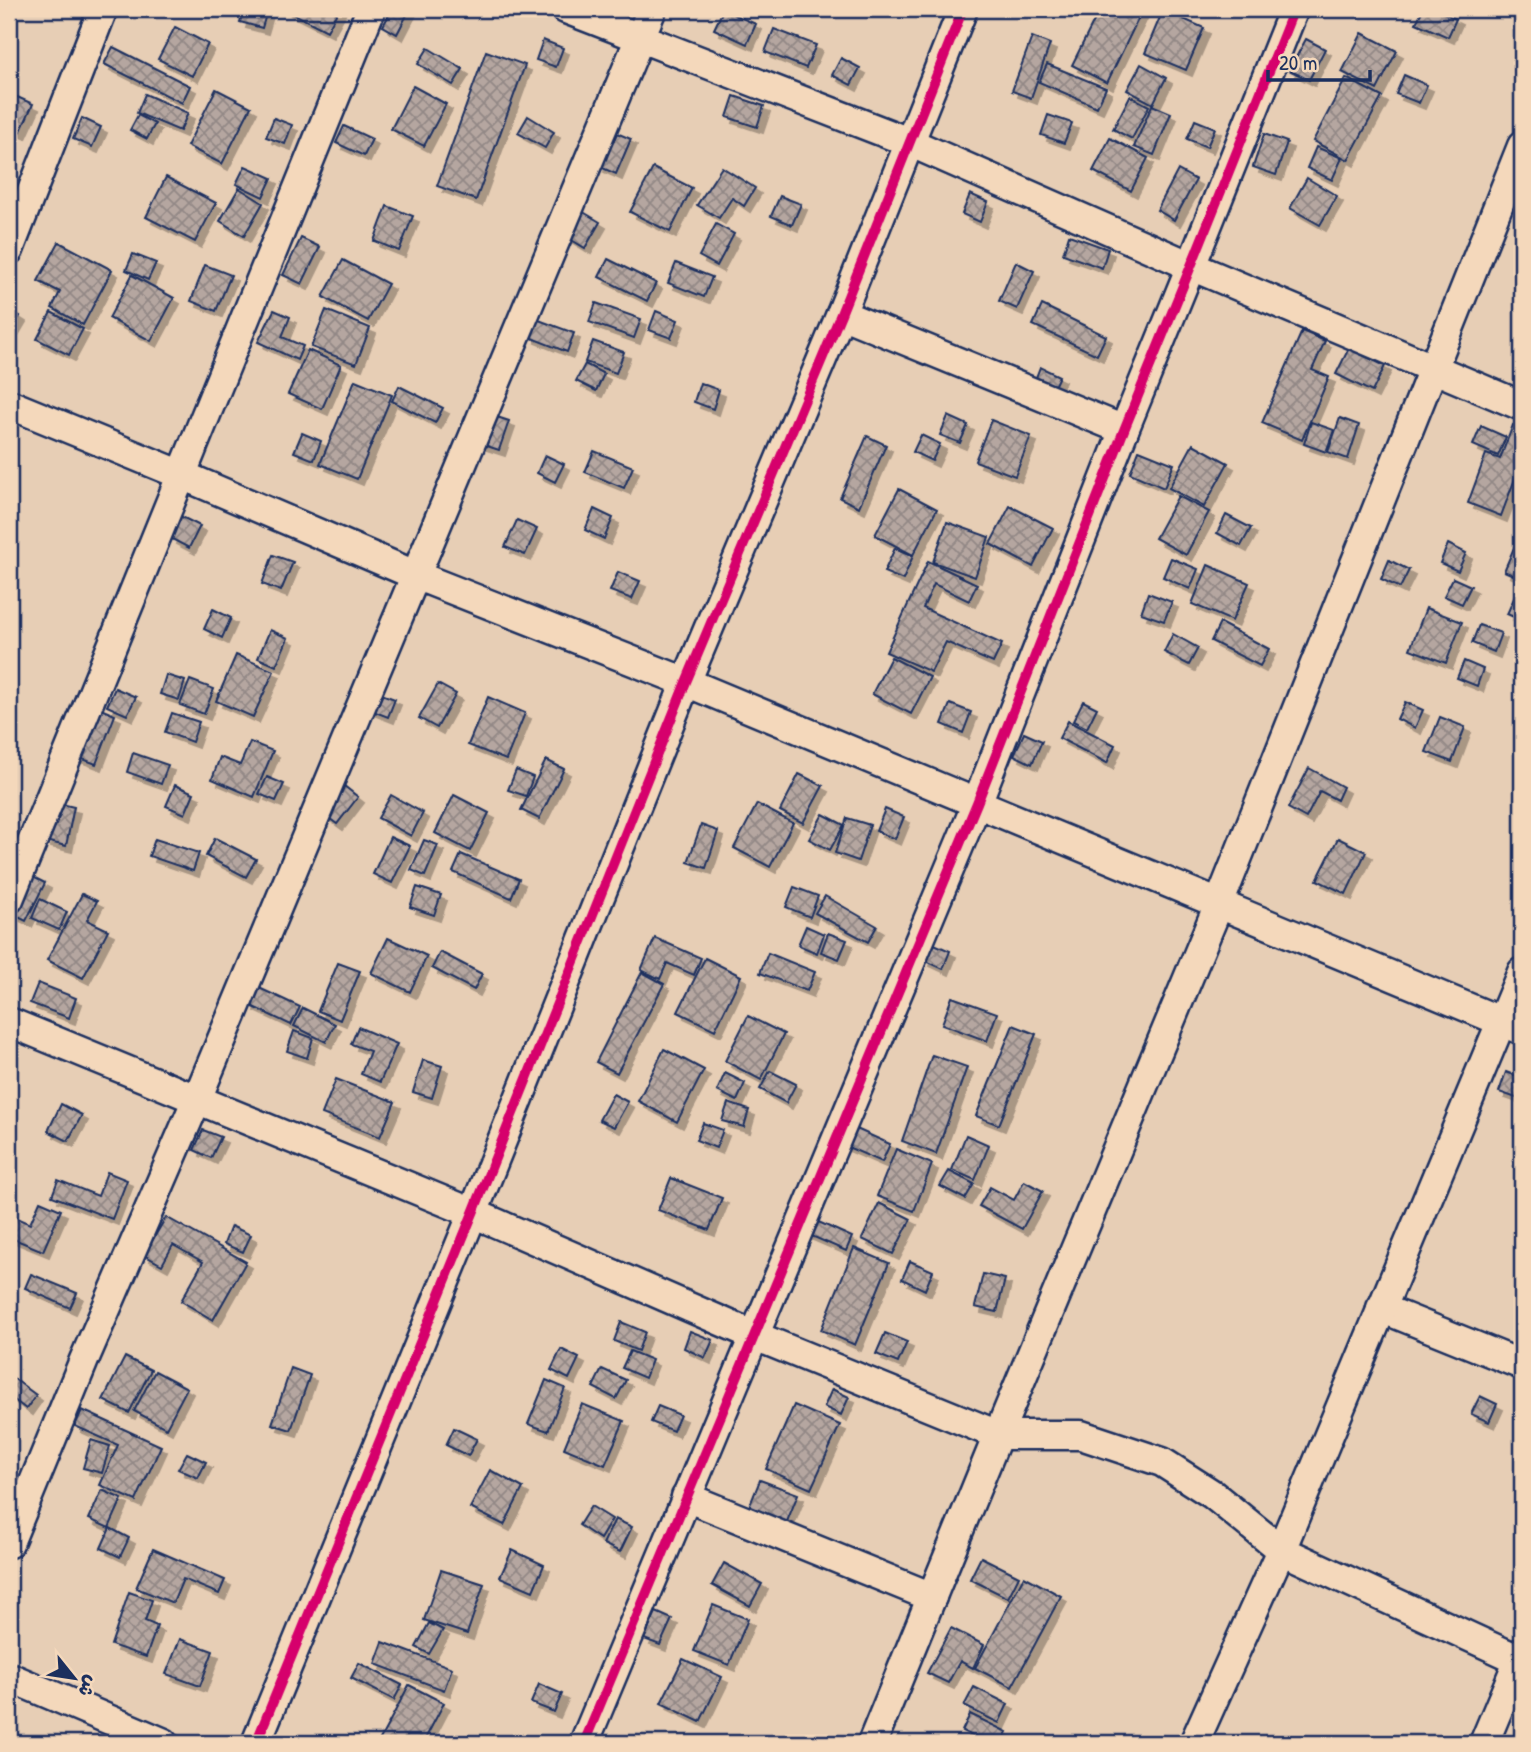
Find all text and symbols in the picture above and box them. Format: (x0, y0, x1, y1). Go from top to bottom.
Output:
scale bar (1268, 38, 1370, 82)
text: 20 m (1279, 48, 1317, 77)
north arrow (38, 1644, 108, 1714)
text: ش (72, 1671, 105, 1702)

